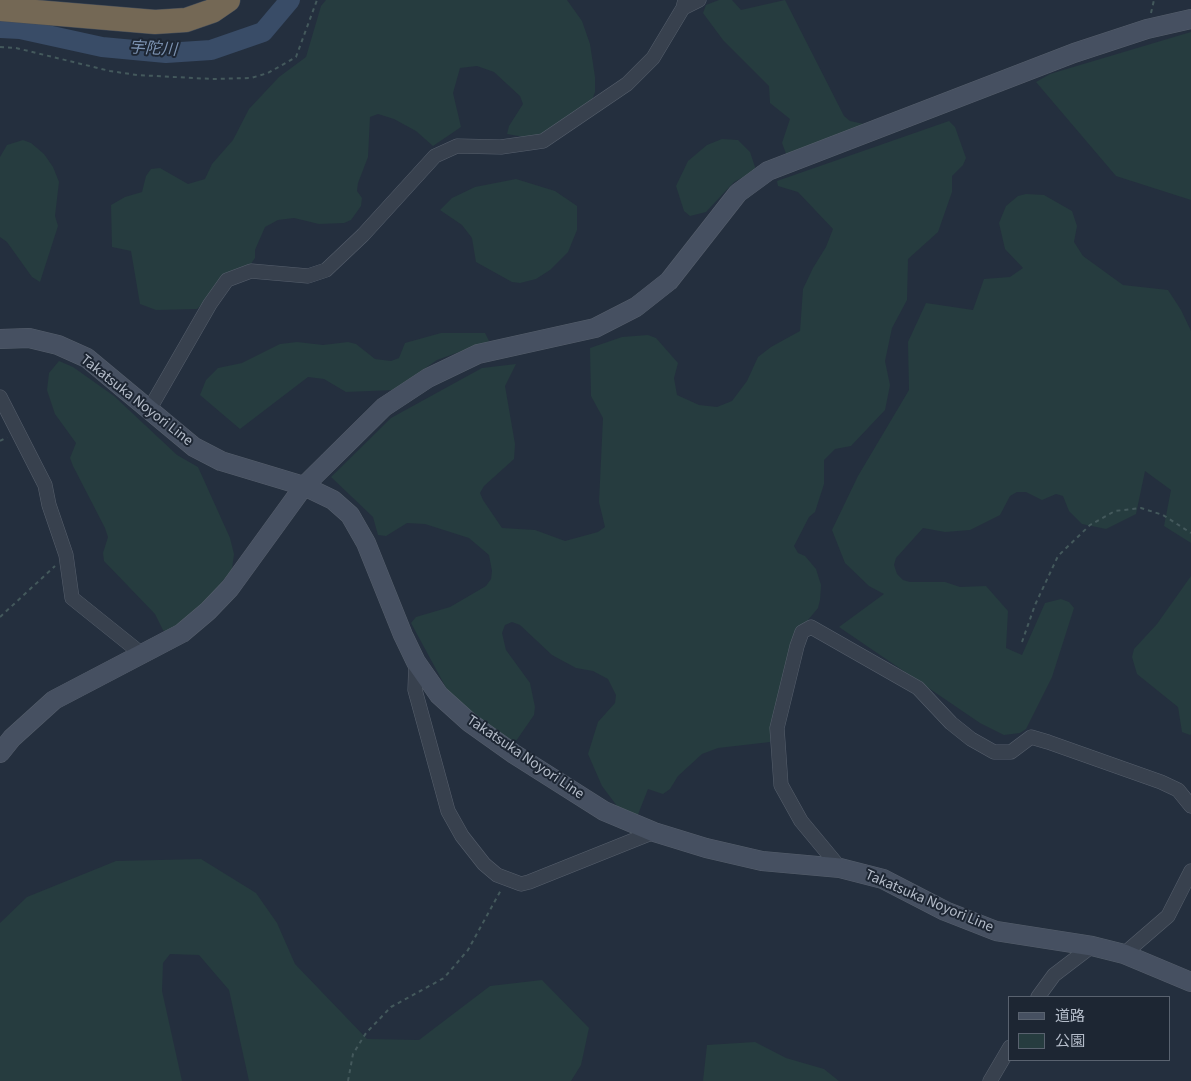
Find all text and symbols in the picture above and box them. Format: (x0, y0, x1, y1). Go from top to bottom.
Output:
water label: 宇陀川 (129, 39, 177, 61)
street label: Takatsuka Noyori Line (76, 352, 196, 450)
street label: Takatsuka Noyori Line (463, 712, 587, 804)
street label: Takatsuka Noyori Line (862, 867, 996, 937)
legend (1008, 996, 1171, 1061)
text: 道路 (1055, 1006, 1085, 1027)
text: 公園 (1055, 1031, 1085, 1052)

